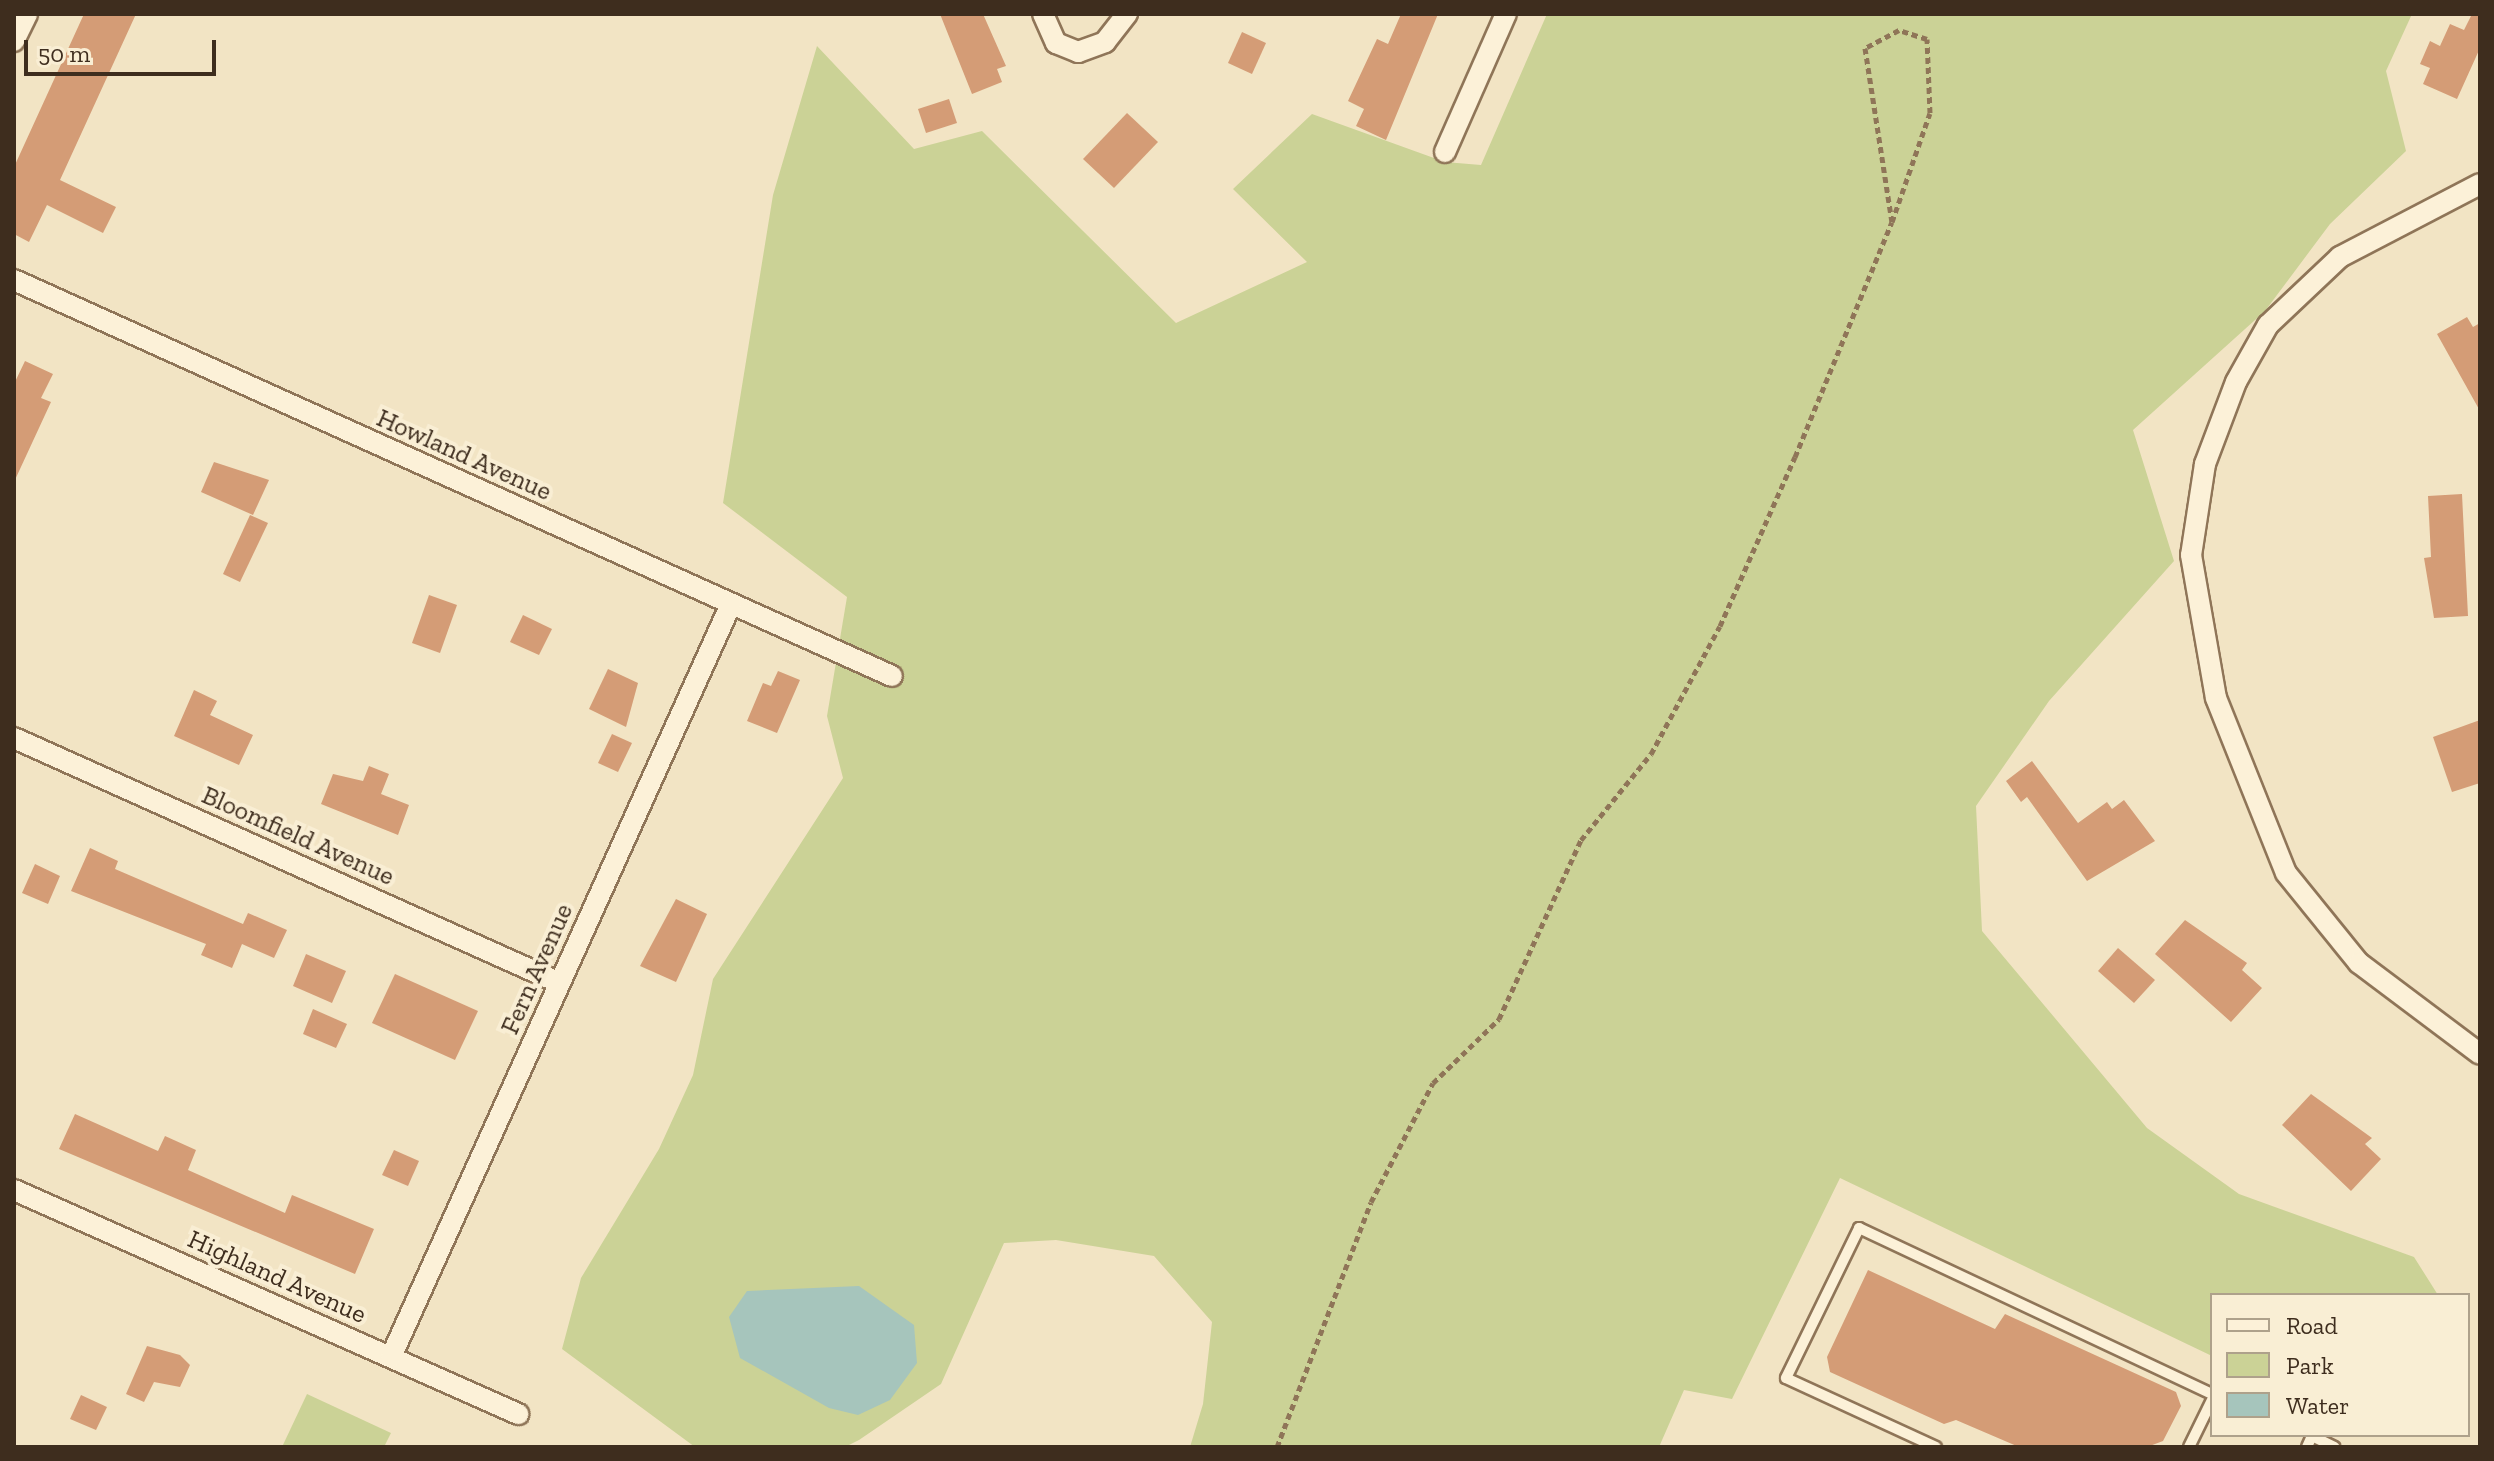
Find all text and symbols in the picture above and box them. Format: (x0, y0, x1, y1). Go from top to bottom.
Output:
scale bar (28, 24, 220, 74)
text: 50 m (38, 39, 90, 68)
street label: Howland Avenue (371, 402, 557, 508)
street label: Bloomfield Avenue (197, 779, 399, 893)
street label: Fern Avenue (494, 899, 580, 1039)
street label: Highland Avenue (183, 1224, 371, 1330)
legend (2210, 1293, 2470, 1437)
text: Road (2286, 1311, 2338, 1340)
text: Park (2286, 1351, 2334, 1380)
text: Water (2286, 1391, 2349, 1420)

